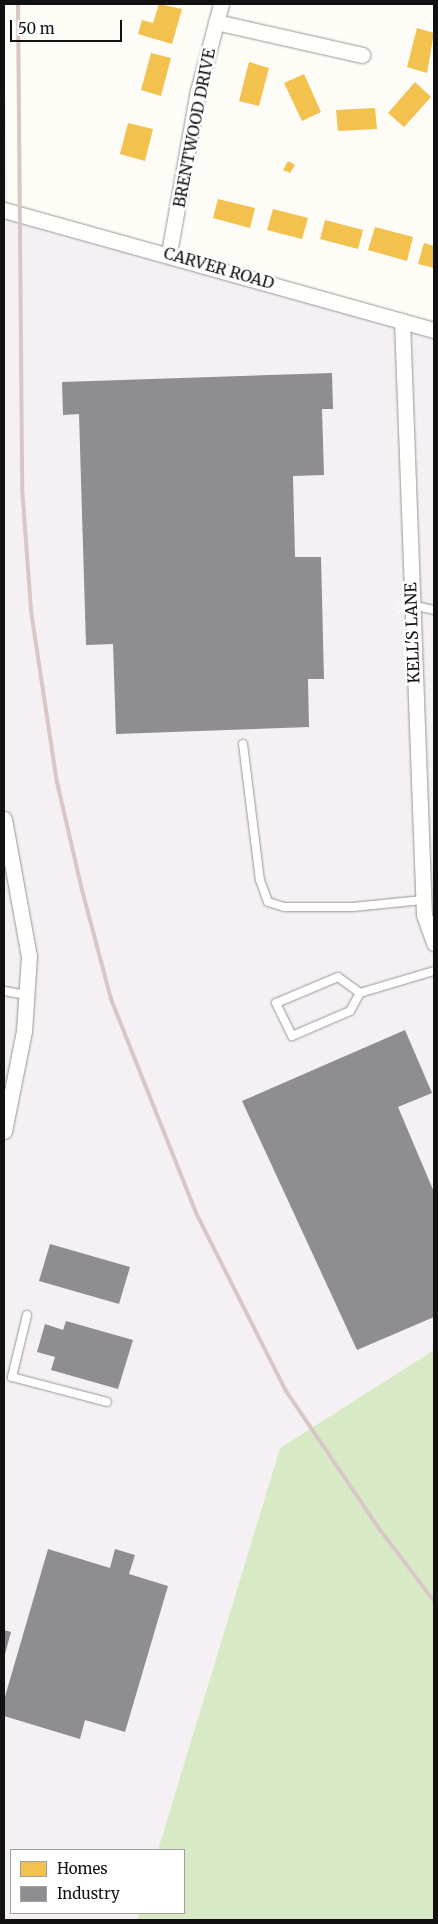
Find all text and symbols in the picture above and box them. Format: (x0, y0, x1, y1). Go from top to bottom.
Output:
scale bar (12, 10, 125, 42)
text: 50 m (18, 19, 55, 38)
street label: BRENTWOOD DRIVE (169, 47, 219, 209)
street label: CARVER ROAD (162, 243, 276, 293)
street label: KELL'S LANE (401, 582, 423, 684)
legend (10, 1849, 185, 1914)
text: Homes (57, 1859, 108, 1878)
text: Industry (57, 1884, 120, 1903)

